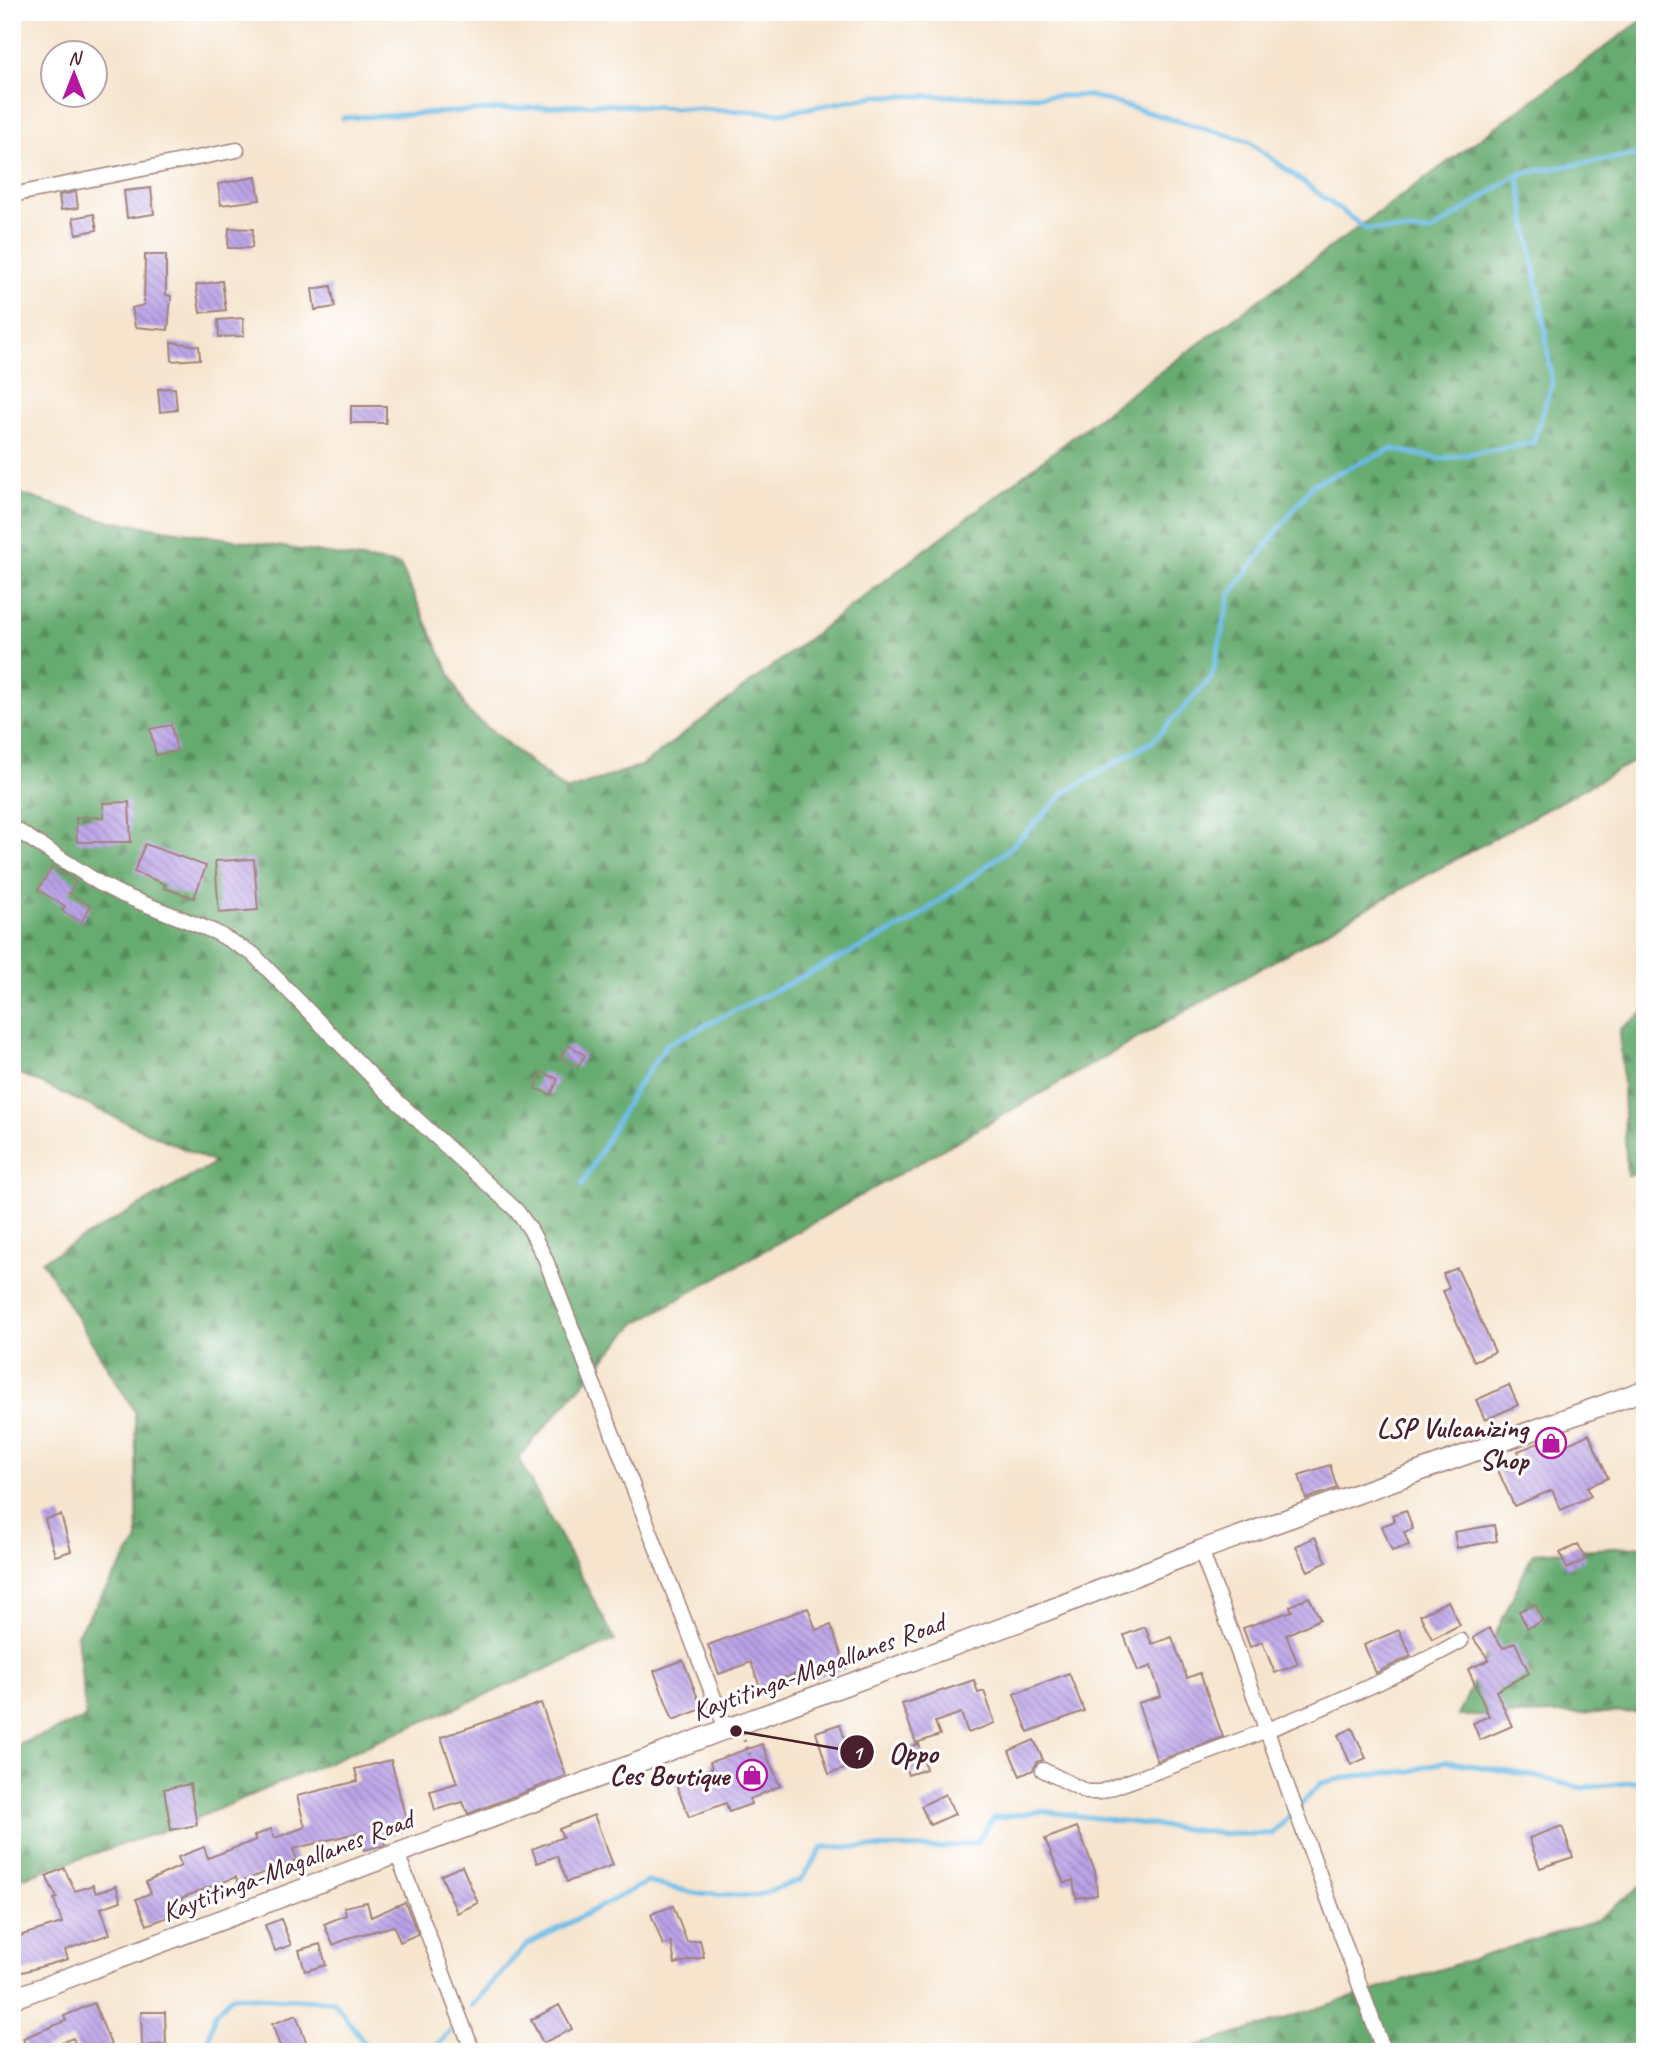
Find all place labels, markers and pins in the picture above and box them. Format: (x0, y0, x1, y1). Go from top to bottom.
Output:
place label: LSP Vulcanizing Shop (1377, 1410, 1531, 1477)
shop icon: LSP Vulcanizing Shop (1534, 1426, 1568, 1460)
callout: Oppo (839, 1727, 951, 1778)
place label: Ces Boutique (610, 1758, 732, 1793)
shop icon: Ces Boutique (735, 1758, 769, 1792)

